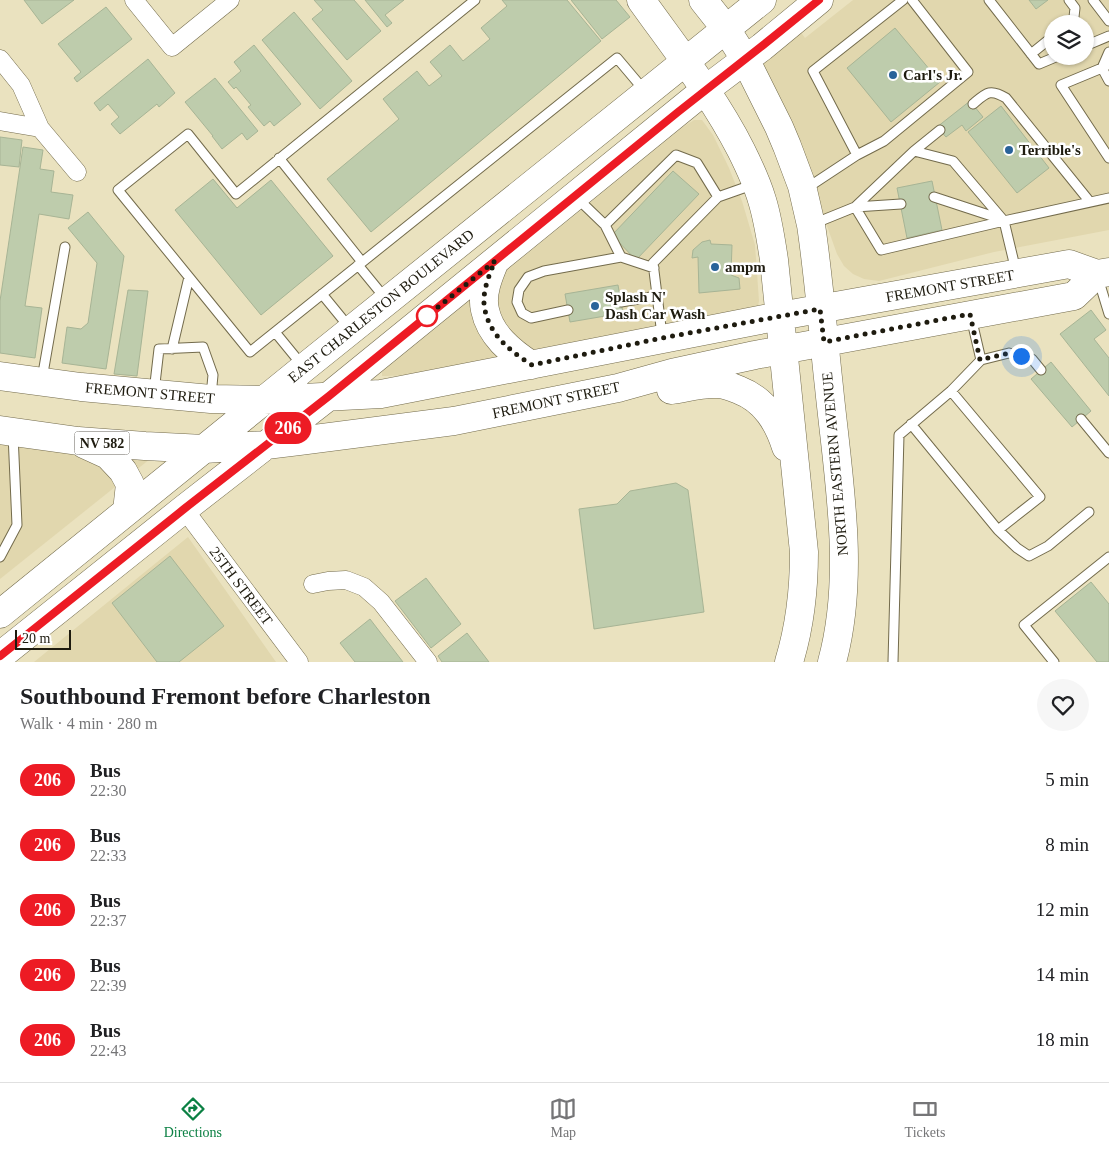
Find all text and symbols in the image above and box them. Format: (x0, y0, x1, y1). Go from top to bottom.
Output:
map controls (1044, 15, 1094, 65)
button: layers (1044, 15, 1094, 65)
place label: Carl's Jr. (903, 67, 963, 83)
marker: Carl's Jr. (887, 69, 899, 81)
place label: Terrible's (1019, 142, 1081, 158)
marker: Terrible's (1003, 144, 1015, 156)
street label: EAST CHARLESTON BOULEVARD (285, 226, 477, 386)
place label: ampm (725, 259, 766, 275)
marker: ampm (709, 261, 721, 273)
street label: FREMONT STREET (885, 267, 1015, 305)
place label: Splash N' Dash Car Wash (605, 289, 706, 322)
marker: Splash N' Dash Car Wash (589, 300, 601, 312)
unlabelled marker (416, 305, 438, 327)
your location (1009, 344, 1034, 369)
street label: NORTH EASTERN AVENUE (819, 371, 851, 557)
street label: FREMONT STREET (84, 379, 216, 407)
street label: FREMONT STREET (491, 379, 621, 421)
line badge: 206 (259, 412, 317, 444)
text: 206 (275, 418, 302, 438)
road number: NV 582 (74, 432, 130, 454)
street label: 25TH STREET (206, 544, 276, 628)
scale bar (15, 627, 71, 650)
text: 20 m (22, 631, 50, 646)
button: heart (1037, 679, 1089, 731)
text: Southbound Fremont before Charleston (20, 683, 430, 709)
text: Walk · 4 min · 280 m (20, 715, 157, 732)
text: Bus (90, 760, 121, 781)
text: 5 min (1045, 769, 1089, 790)
text: 206 (34, 770, 61, 790)
text: 22:30 (90, 782, 126, 799)
text: Bus (90, 825, 121, 846)
text: 8 min (1045, 834, 1089, 855)
text: 206 (34, 835, 61, 855)
text: 22:33 (90, 847, 126, 864)
text: Bus (90, 890, 121, 911)
text: 12 min (1036, 899, 1089, 920)
text: 206 (34, 900, 61, 920)
text: 22:37 (90, 912, 126, 929)
text: Bus (90, 955, 121, 976)
text: 14 min (1036, 964, 1089, 985)
text: 206 (34, 965, 61, 985)
text: 22:39 (90, 977, 126, 994)
text: Bus (90, 1020, 121, 1041)
text: 18 min (1036, 1029, 1089, 1050)
text: 206 (34, 1030, 61, 1050)
text: 22:43 (90, 1042, 126, 1059)
tab: Directions (164, 1095, 222, 1141)
tab: Map (549, 1095, 577, 1141)
tab: Tickets (905, 1095, 945, 1141)

